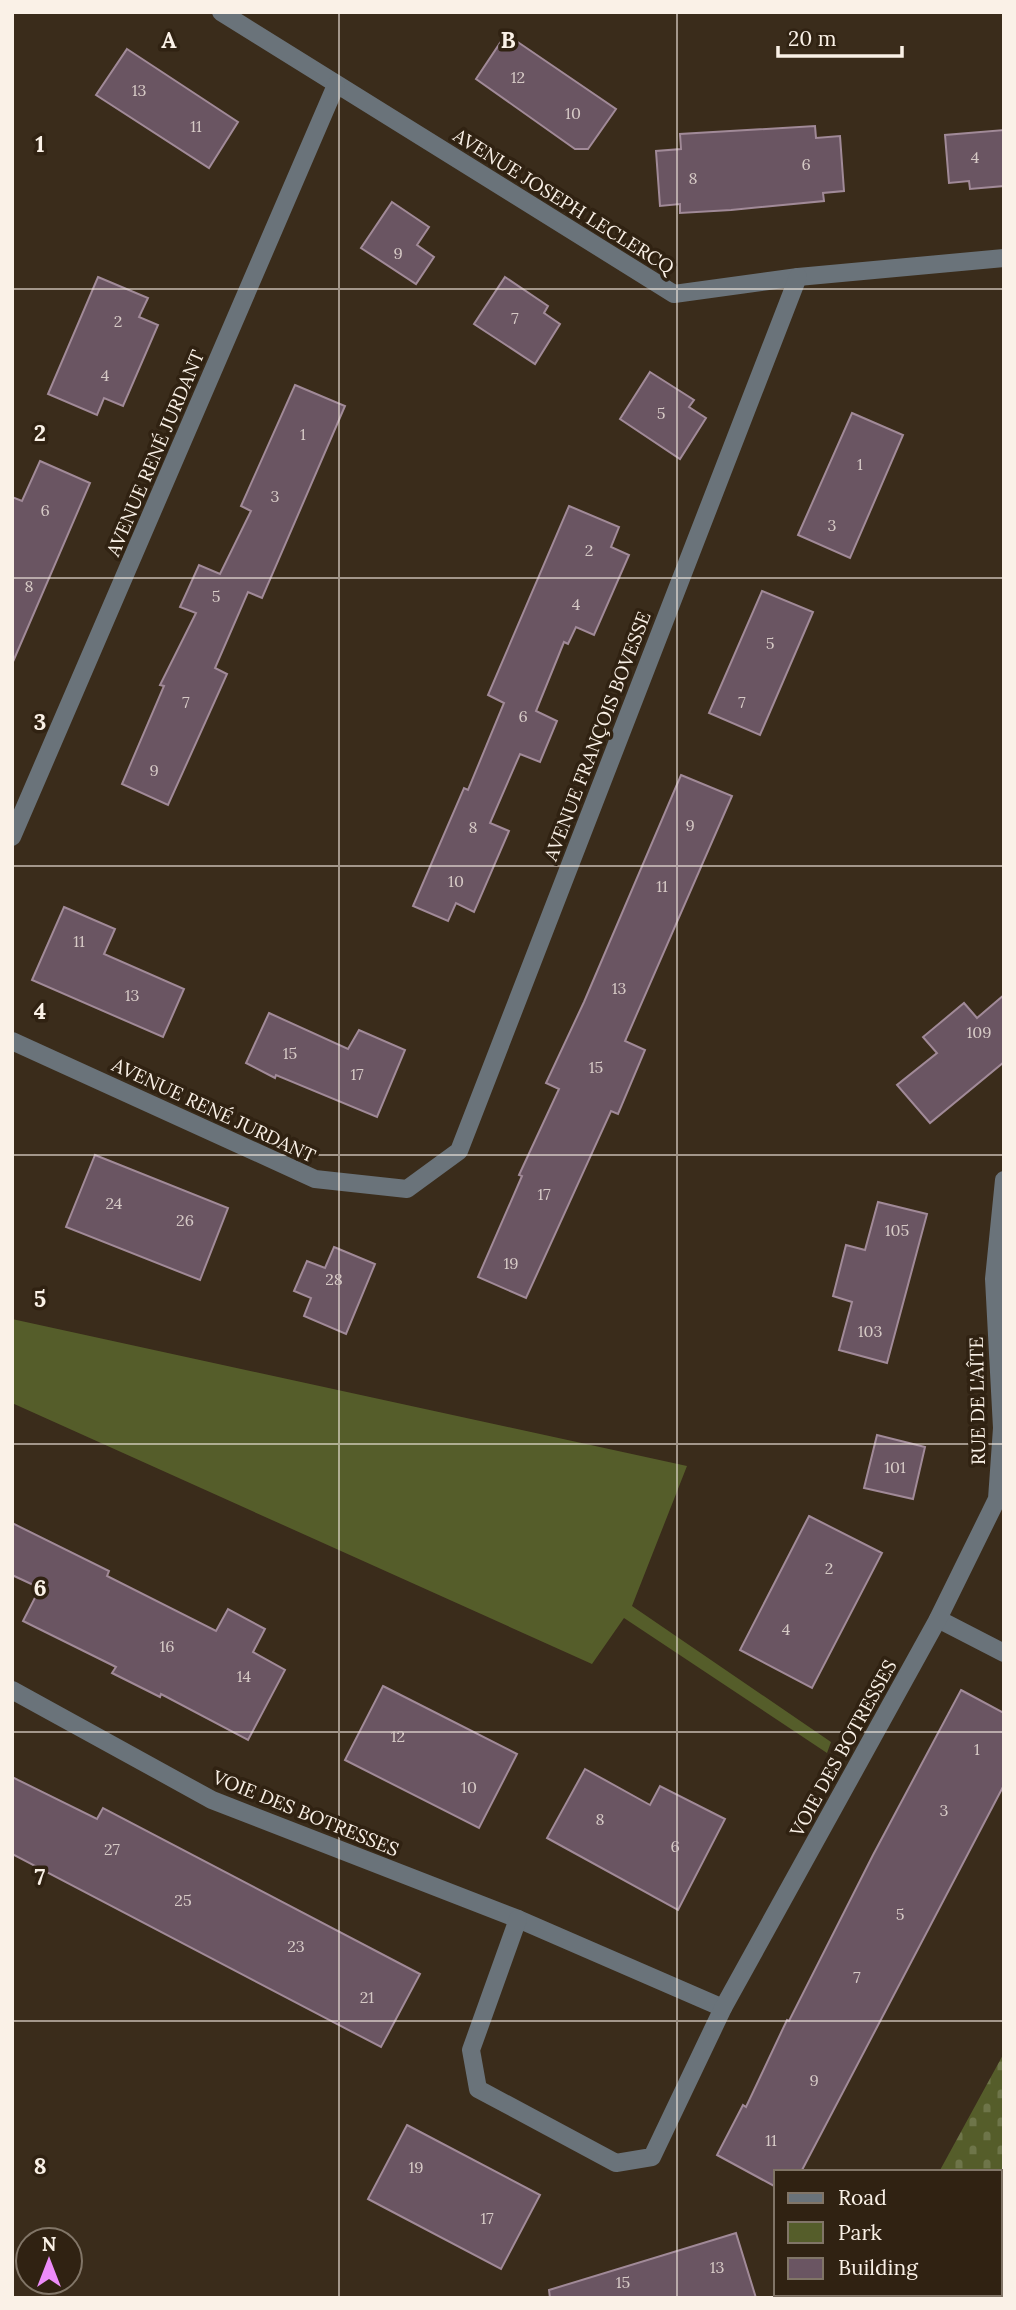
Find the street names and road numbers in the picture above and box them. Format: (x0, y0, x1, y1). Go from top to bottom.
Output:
street label: AVENUE JOSEPH LECLERCQ (448, 122, 679, 279)
street label: AVENUE RENÉ JURDANT (100, 346, 209, 561)
street label: AVENUE FRANÇOIS BOVESSE (538, 608, 656, 865)
street label: AVENUE RENÉ JURDANT (108, 1052, 320, 1168)
street label: RUE DE L'AÎTE (964, 1337, 990, 1465)
street label: VOIE DES BOTRESSES (784, 1655, 902, 1841)
street label: VOIE DES BOTRESSES (209, 1764, 403, 1861)

